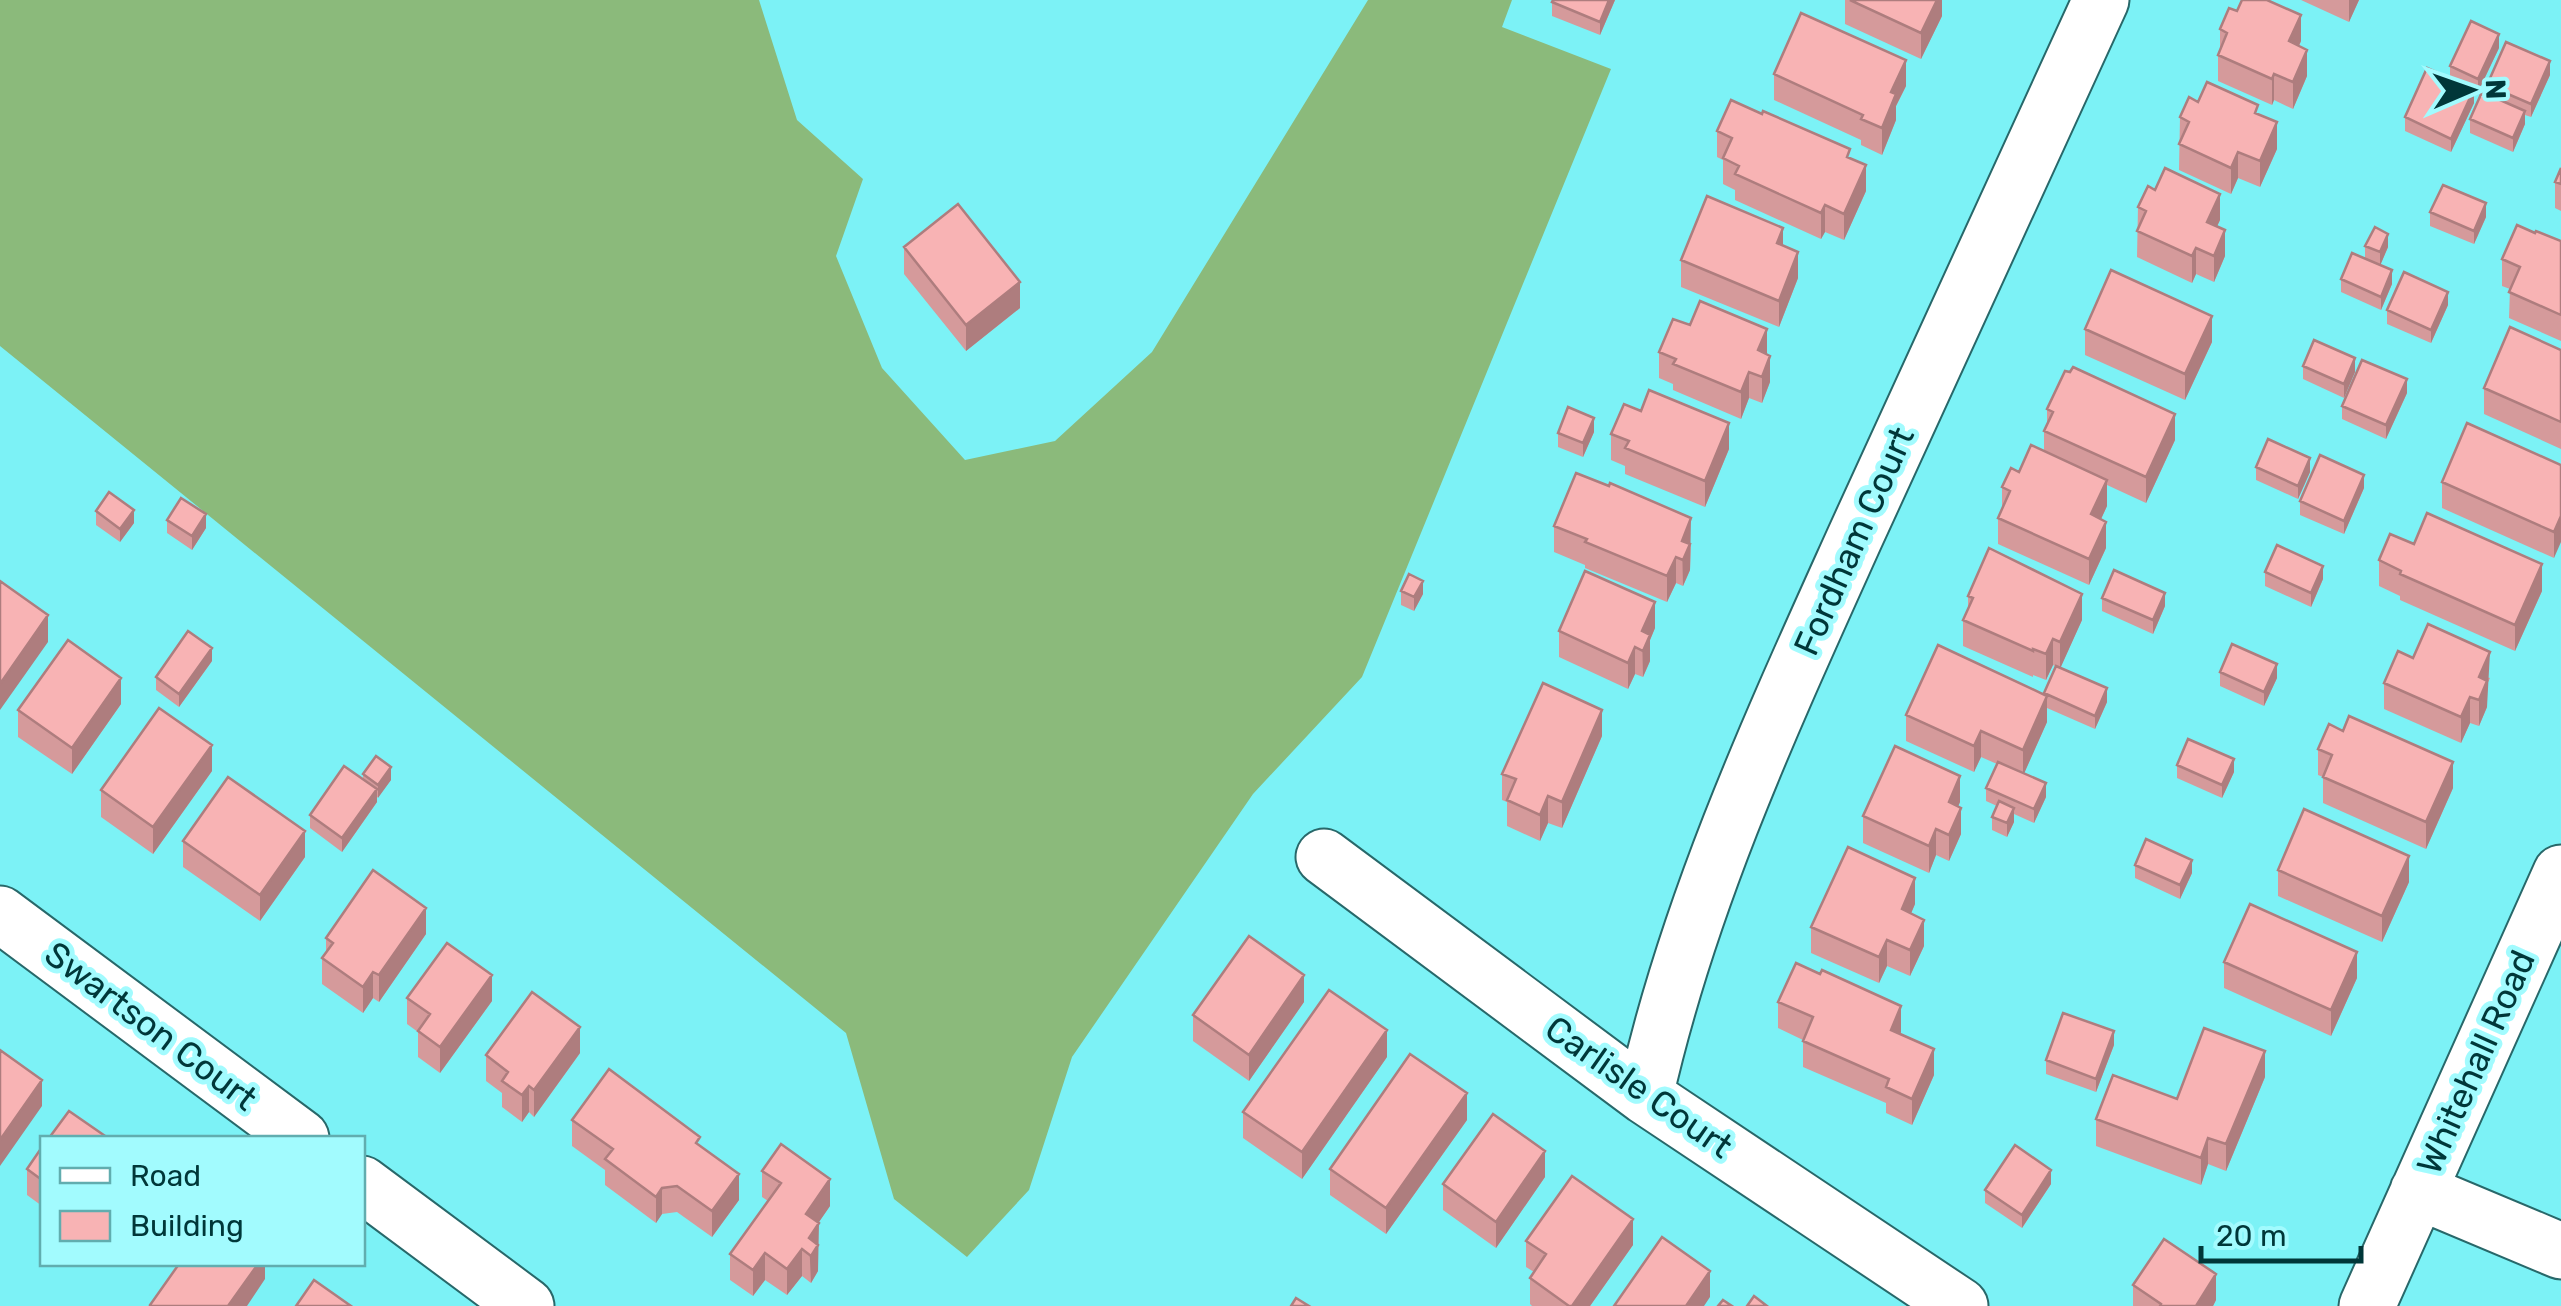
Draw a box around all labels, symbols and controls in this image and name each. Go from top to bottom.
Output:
north arrow [2421,40,2521,140]
text: N [2479,79,2512,100]
street label: Fordham Court [1785,420,1923,662]
street label: Swartson Court [37,933,265,1119]
street label: Whitehall Road [2408,944,2544,1180]
street label: Carlisle Court [1537,1007,1741,1167]
legend [40,1136,365,1266]
text: Road [130,1158,201,1194]
scale bar [2201,1201,2361,1263]
text: Building [130,1208,244,1244]
text: 20 m [2216,1218,2287,1254]

